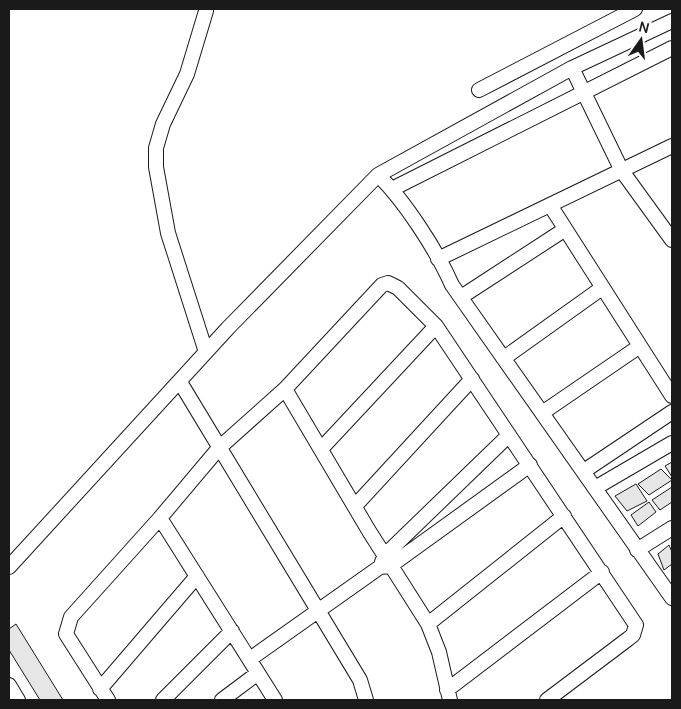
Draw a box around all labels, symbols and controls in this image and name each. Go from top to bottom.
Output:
north arrow [616,15,666,65]
text: N [637,16,651,37]

